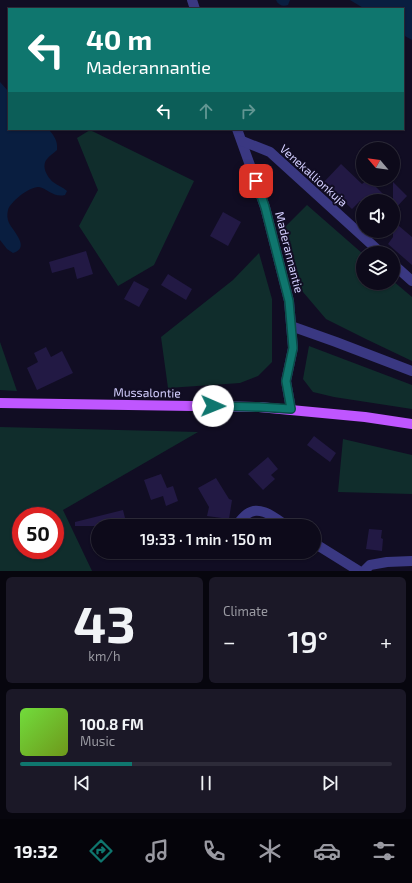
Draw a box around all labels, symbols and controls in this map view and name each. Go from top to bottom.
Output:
text: 40 m [86,22,152,56]
icon: left [20,24,72,76]
text: Maderannantie [86,56,211,78]
icon: left [153,100,175,122]
icon: ahead [195,100,217,122]
icon: right [237,100,259,122]
street label: Venekallionkuja [277,141,351,210]
north arrow [356,142,400,186]
map controls [356,142,400,290]
pin [239,164,273,198]
icon: arrive [245,170,267,192]
button: sound [356,194,400,238]
street label: Maderannantie [273,210,307,294]
button: layers [356,246,400,290]
street label: Mussalontie [113,384,181,400]
position arrow [192,385,234,427]
speed limit sign: 50 [12,507,64,559]
text: 19:33 · 1 min · 150 m [140,530,272,548]
text: 43 [73,591,136,653]
text: Climate [223,603,268,619]
text: 19° [288,623,328,659]
text: − [223,628,236,654]
text: + [380,628,392,654]
text: km/h [88,648,121,664]
text: 100.8 FM [80,715,144,733]
text: Music [80,733,115,749]
icon: previous [71,772,93,794]
icon: pause [195,772,217,794]
icon: next [319,772,341,794]
icon: directions [87,837,115,865]
icon: music [143,837,171,865]
icon: phone [200,837,228,865]
icon: climate [256,837,284,865]
icon: car [313,837,341,865]
icon: filters [370,837,398,865]
text: 19:32 [14,840,58,862]

